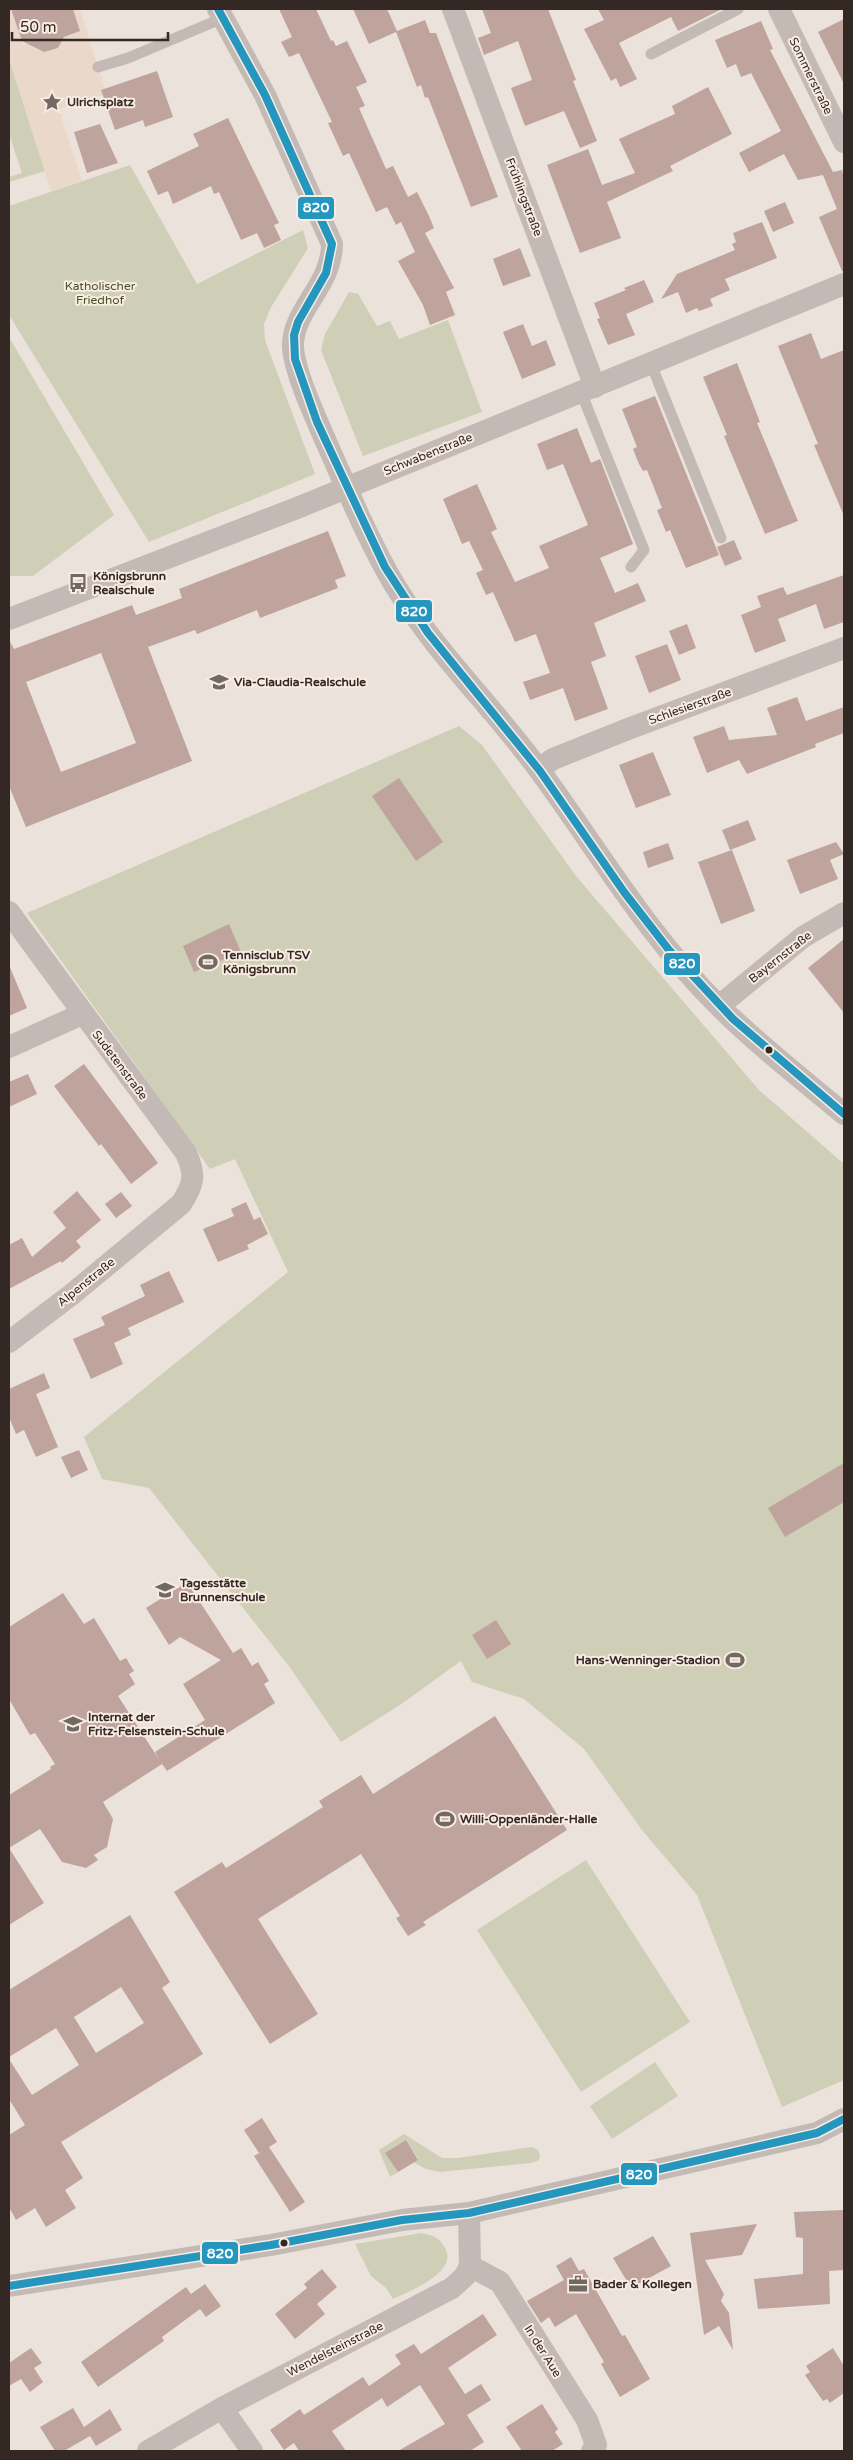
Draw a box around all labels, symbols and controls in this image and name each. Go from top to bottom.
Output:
scale bar [12,10,169,42]
text: 50 m [20,18,57,36]
street label: Sommerstraße [786,35,836,117]
place icon: Ulrichsplatz [41,91,63,113]
place label: Ulrichsplatz [67,95,134,110]
street label: Frühlingstraße [503,156,545,238]
line badge: 820 [297,196,335,220]
text: 820 [303,199,329,216]
park label: Katholischer Friedhof [65,279,136,307]
street label: Schwabenstraße [382,430,475,478]
place label: Königsbrunn Realschule [93,569,166,597]
bus stop icon: Königsbrunn Realschule [67,572,89,594]
line badge: 820 [395,599,433,623]
text: 820 [401,603,427,620]
school or university icon: Via-Claudia-Realschule [208,671,230,693]
place label: Via-Claudia-Realschule [234,675,366,689]
street label: Schlesierstraße [647,685,733,727]
street label: Bayernstraße [746,928,814,986]
place label: Tennisclub TSV Königsbrunn [222,948,311,977]
sports icon: Tennisclub TSV Königsbrunn [197,951,219,973]
line badge: 820 [663,952,701,976]
text: 820 [669,955,695,972]
street label: Sudetenstraße [89,1028,151,1103]
unlabelled marker [764,1045,774,1055]
street label: Alpenstraße [55,1255,117,1309]
place label: Tagesstätte Brunnenschule [179,1576,266,1604]
school or university icon: Tagesstätte Brunnenschule [154,1579,176,1601]
sports icon: Hans-Wenninger-Stadion [724,1649,746,1671]
place label: Hans-Wenninger-Stadion [576,1653,720,1668]
place label: Internat der Fritz-Felsenstein-Schule [88,1710,225,1738]
school or university icon: Internat der Fritz-Felsenstein-Schule [62,1713,84,1735]
sports icon: Willi-Oppenländer-Halle [434,1808,456,1830]
place label: Willi-Oppenländer-Halle [460,1812,597,1827]
line badge: 820 [620,2162,658,2186]
text: 820 [626,2166,652,2183]
unlabelled marker [279,2238,289,2248]
line badge: 820 [201,2241,239,2265]
text: 820 [207,2245,233,2262]
office icon: Bader & Kollegen [567,2273,589,2295]
place label: Bader & Kollegen [593,2277,692,2292]
street label: Wendelsteinstraße [285,2319,386,2379]
street label: In der Aue [522,2322,565,2380]

